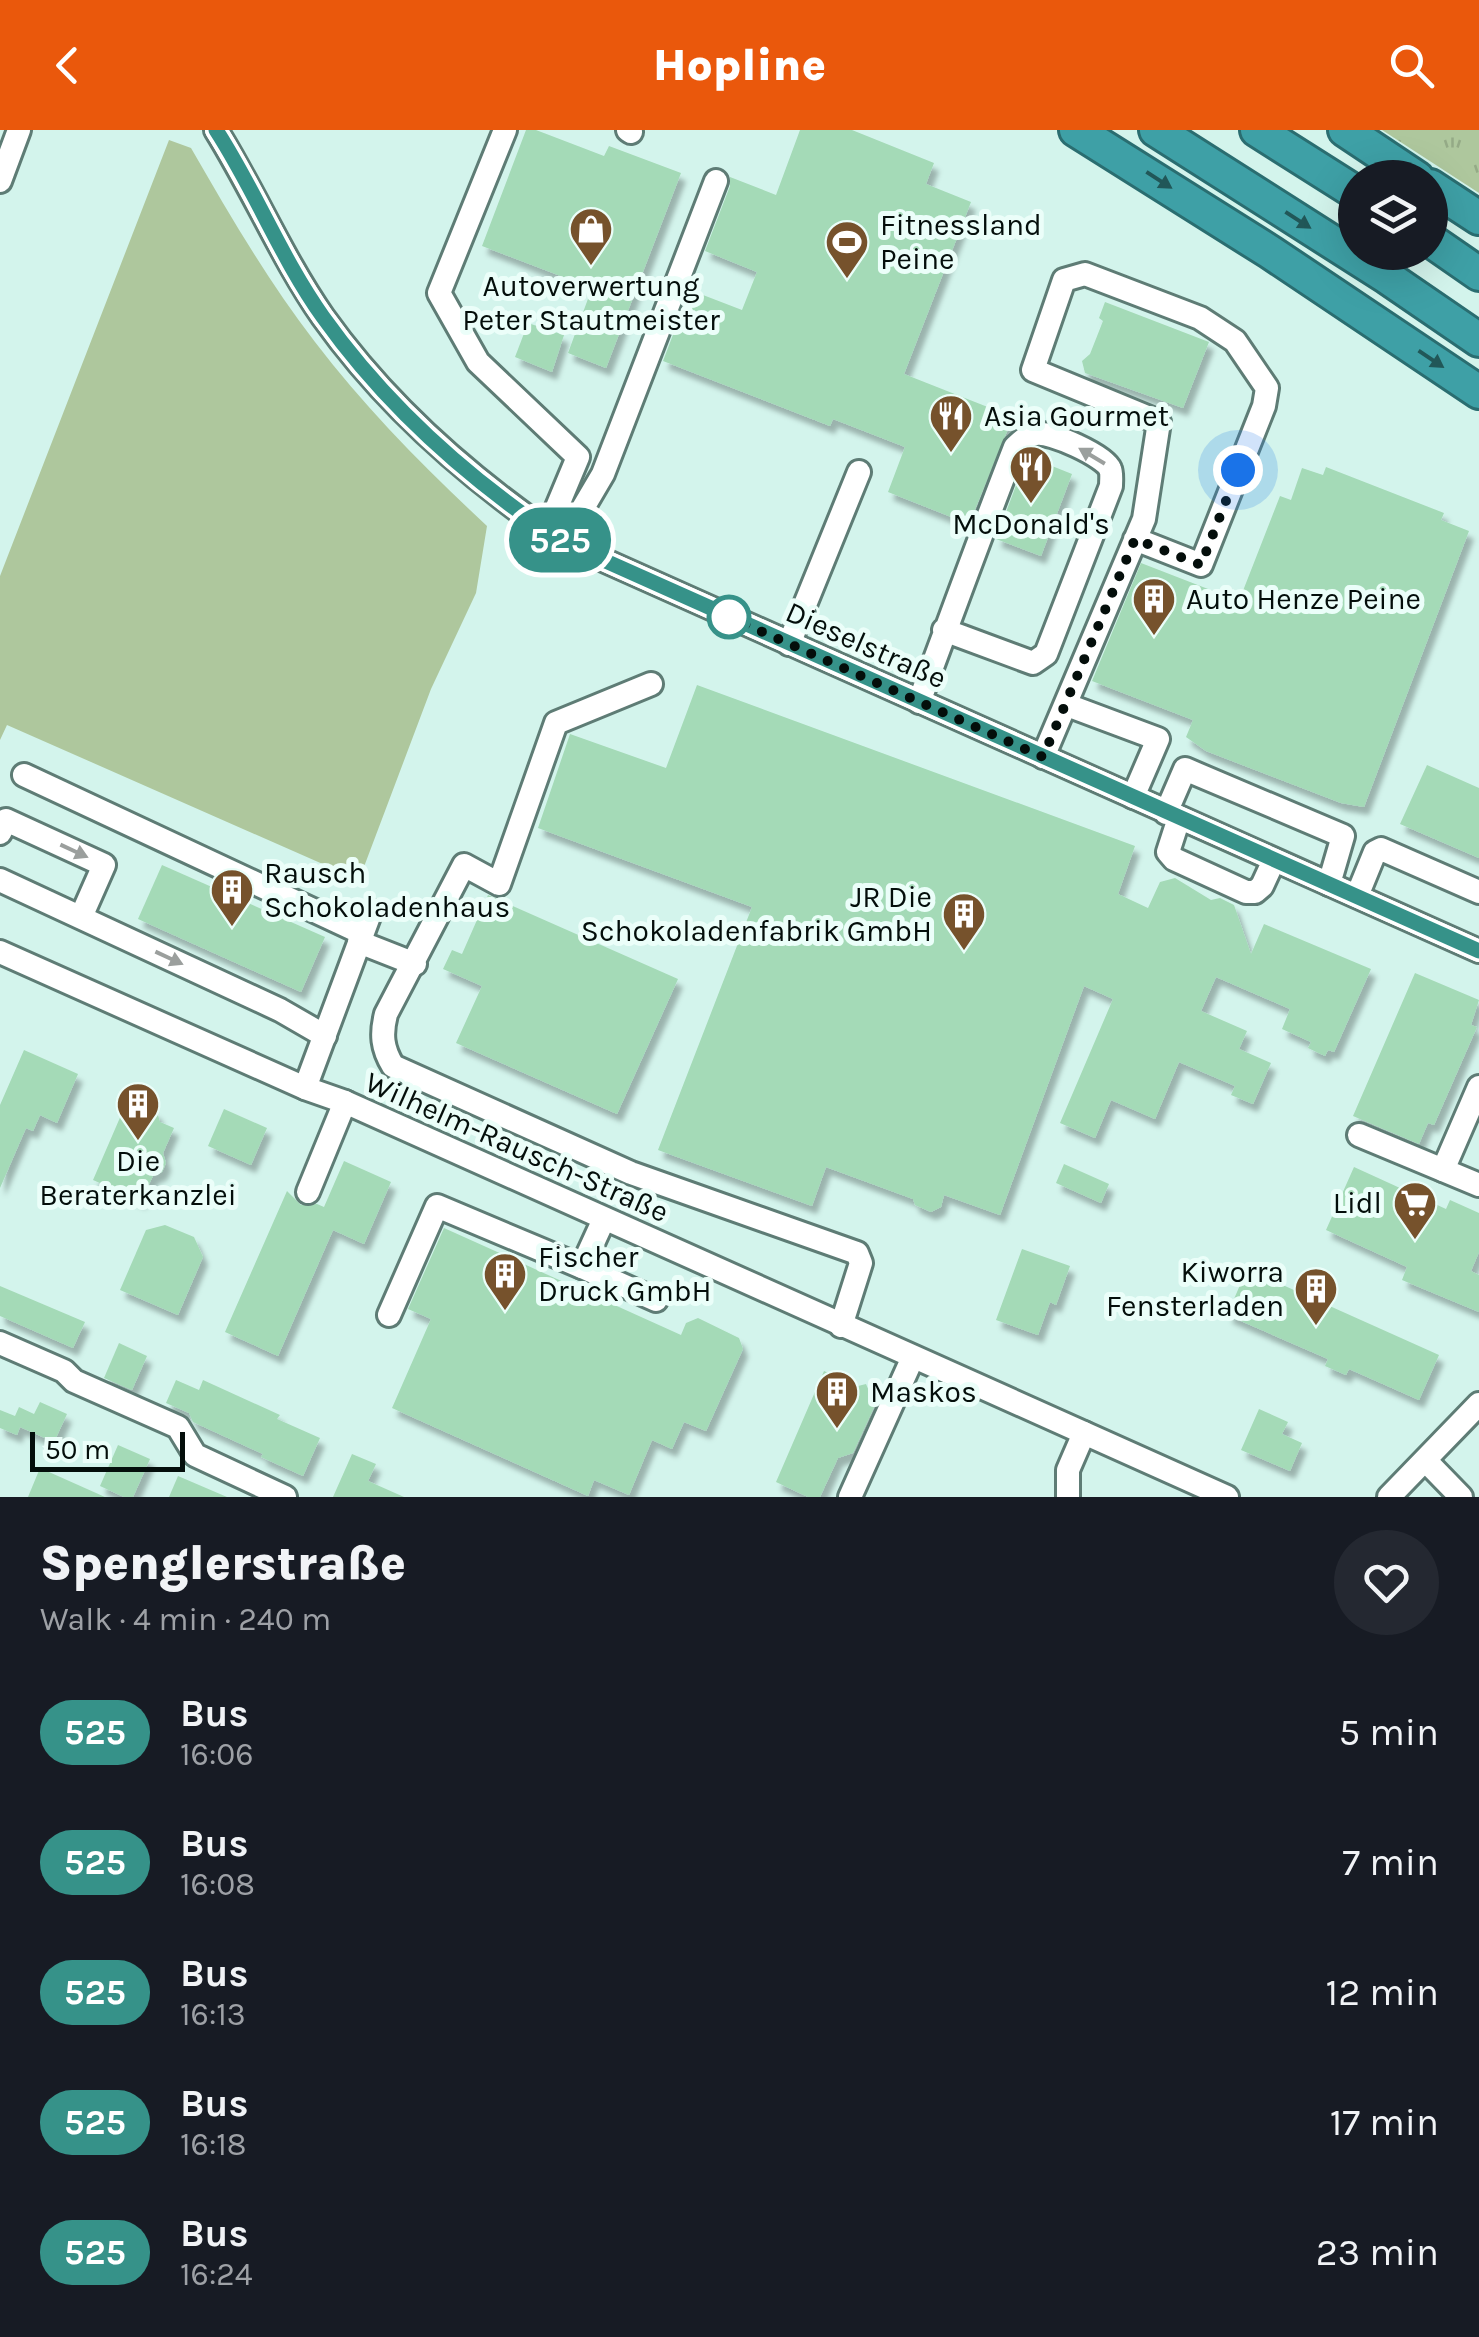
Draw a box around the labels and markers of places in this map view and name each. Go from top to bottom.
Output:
shop icon: Autoverwertung Peter Stautmeister [568,206,614,267]
place label: Fitnessland Peine [880,207,1042,277]
sports icon: Fitnessland Peine [824,219,870,280]
place label: Autoverwertung Peter Stautmeister [462,268,720,338]
restaurant icon: Asia Gourmet [928,393,974,454]
place label: Asia Gourmet [984,398,1169,434]
restaurant icon: McDonald's [1008,444,1054,505]
place label: McDonald's [952,506,1110,542]
building icon: Auto Henze Peine [1131,576,1177,637]
place label: Auto Henze Peine [1186,581,1421,617]
unlabelled marker [708,596,750,638]
place label: Rausch Schokoladenhaus [264,855,510,925]
building icon: Rausch Schokoladenhaus [209,867,255,928]
place label: JR Die Schokoladenfabrik GmbH [581,879,932,949]
building icon: JR Die Schokoladenfabrik GmbH [941,891,987,952]
building icon: Die Beraterkanzlei [115,1081,161,1142]
place label: Die Beraterkanzlei [39,1143,237,1213]
supermarket icon: Lidl [1392,1180,1438,1241]
place label: Lidl [1333,1185,1382,1221]
place label: Fischer Druck GmbH [538,1239,712,1309]
building icon: Fischer Druck GmbH [482,1251,528,1312]
place label: Kiworra Fensterladen [1106,1254,1284,1324]
building icon: Kiworra Fensterladen [1293,1266,1339,1327]
building icon: Maskos [814,1369,860,1430]
place label: Maskos [870,1374,977,1410]

